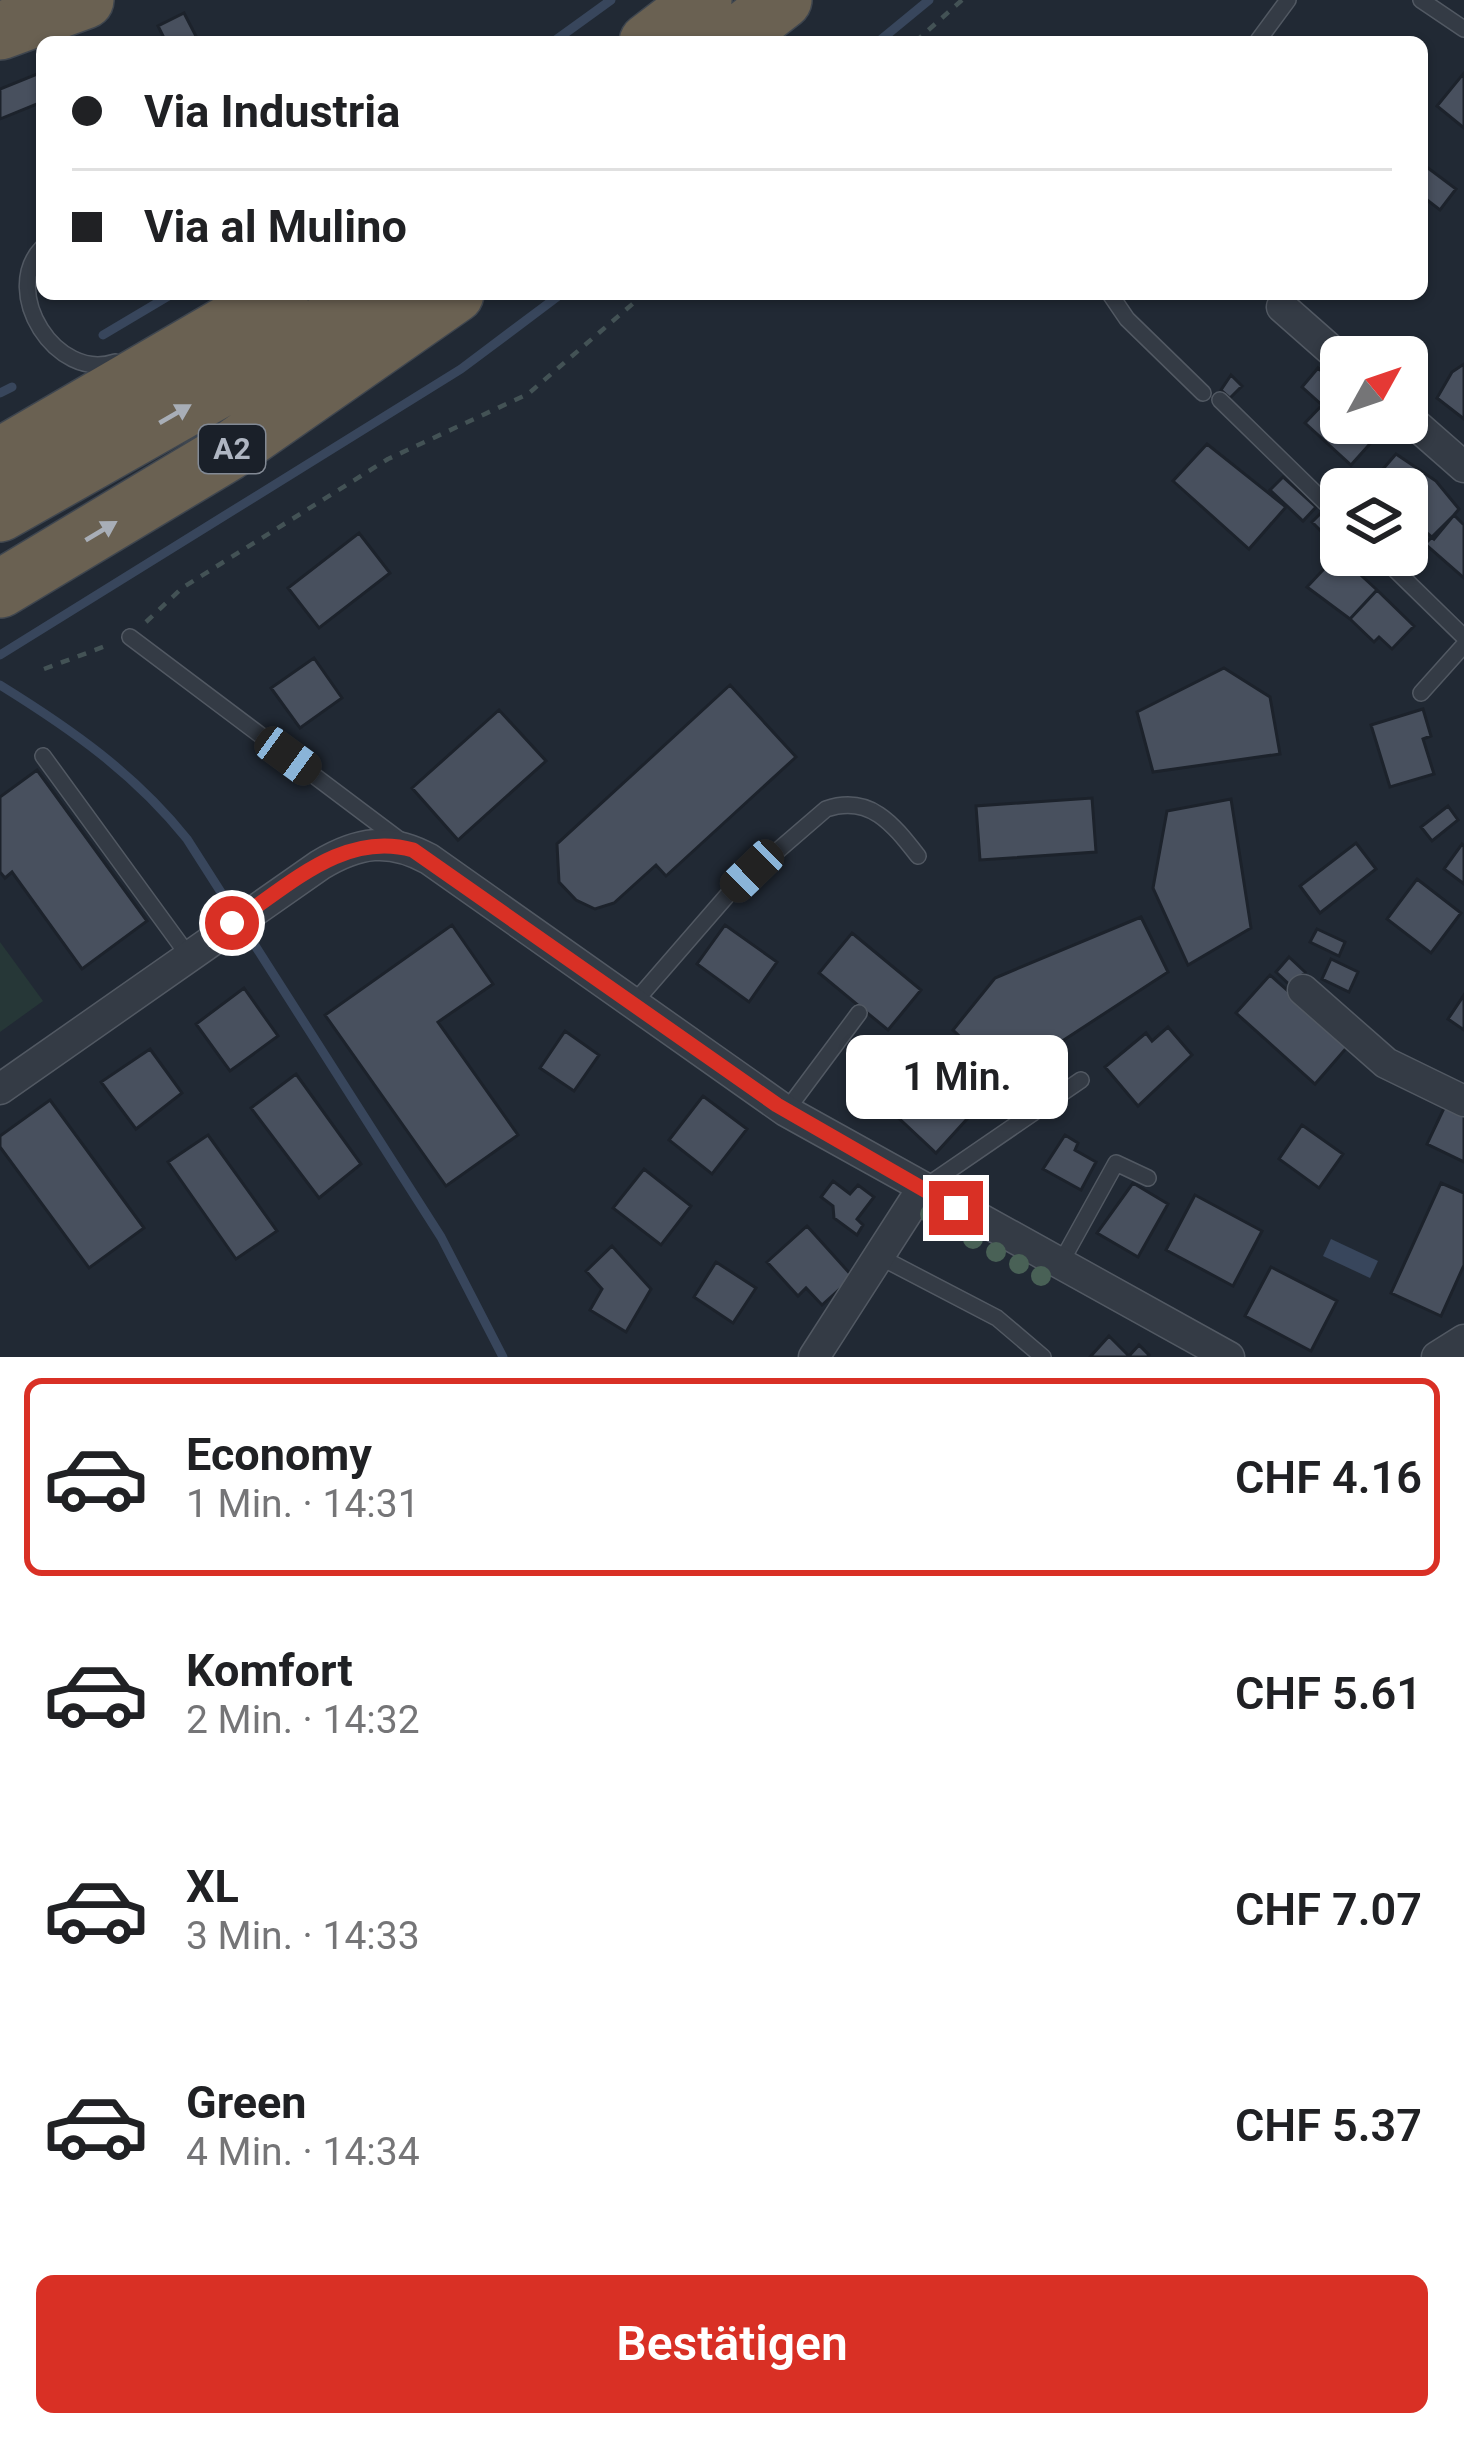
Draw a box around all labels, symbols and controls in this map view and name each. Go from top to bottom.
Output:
text: Via Industria [144,85,400,138]
text: Via al Mulino [144,200,407,253]
north arrow [1320,336,1428,444]
map controls [1320,336,1428,576]
one-way arrow [158,405,192,426]
road number: A2 [199,425,265,473]
button: layers [1320,468,1428,576]
one-way arrow [84,521,118,542]
car [248,720,328,792]
car [714,833,790,909]
route start [205,896,259,950]
callout: 1 Min. [845,1034,1067,1118]
text: 1 Min. [902,1054,1012,1100]
route end [929,1181,983,1235]
icon: car [42,1423,150,1531]
text: Economy [186,1428,372,1481]
text: CHF 4.16 [1235,1451,1422,1504]
text: 1 Min. · 14:31 [186,1481,420,1527]
icon: car [42,1639,150,1747]
text: Komfort [186,1644,353,1697]
text: CHF 5.61 [1235,1667,1422,1720]
text: 2 Min. · 14:32 [186,1697,420,1743]
icon: car [42,1855,150,1963]
text: XL [186,1860,239,1913]
text: CHF 7.07 [1235,1883,1422,1936]
text: 3 Min. · 14:33 [186,1913,420,1959]
icon: car [42,2071,150,2179]
text: Green [186,2076,307,2129]
text: CHF 5.37 [1235,2099,1422,2152]
text: 4 Min. · 14:34 [186,2129,420,2175]
button: Bestätigen [36,2275,1428,2413]

